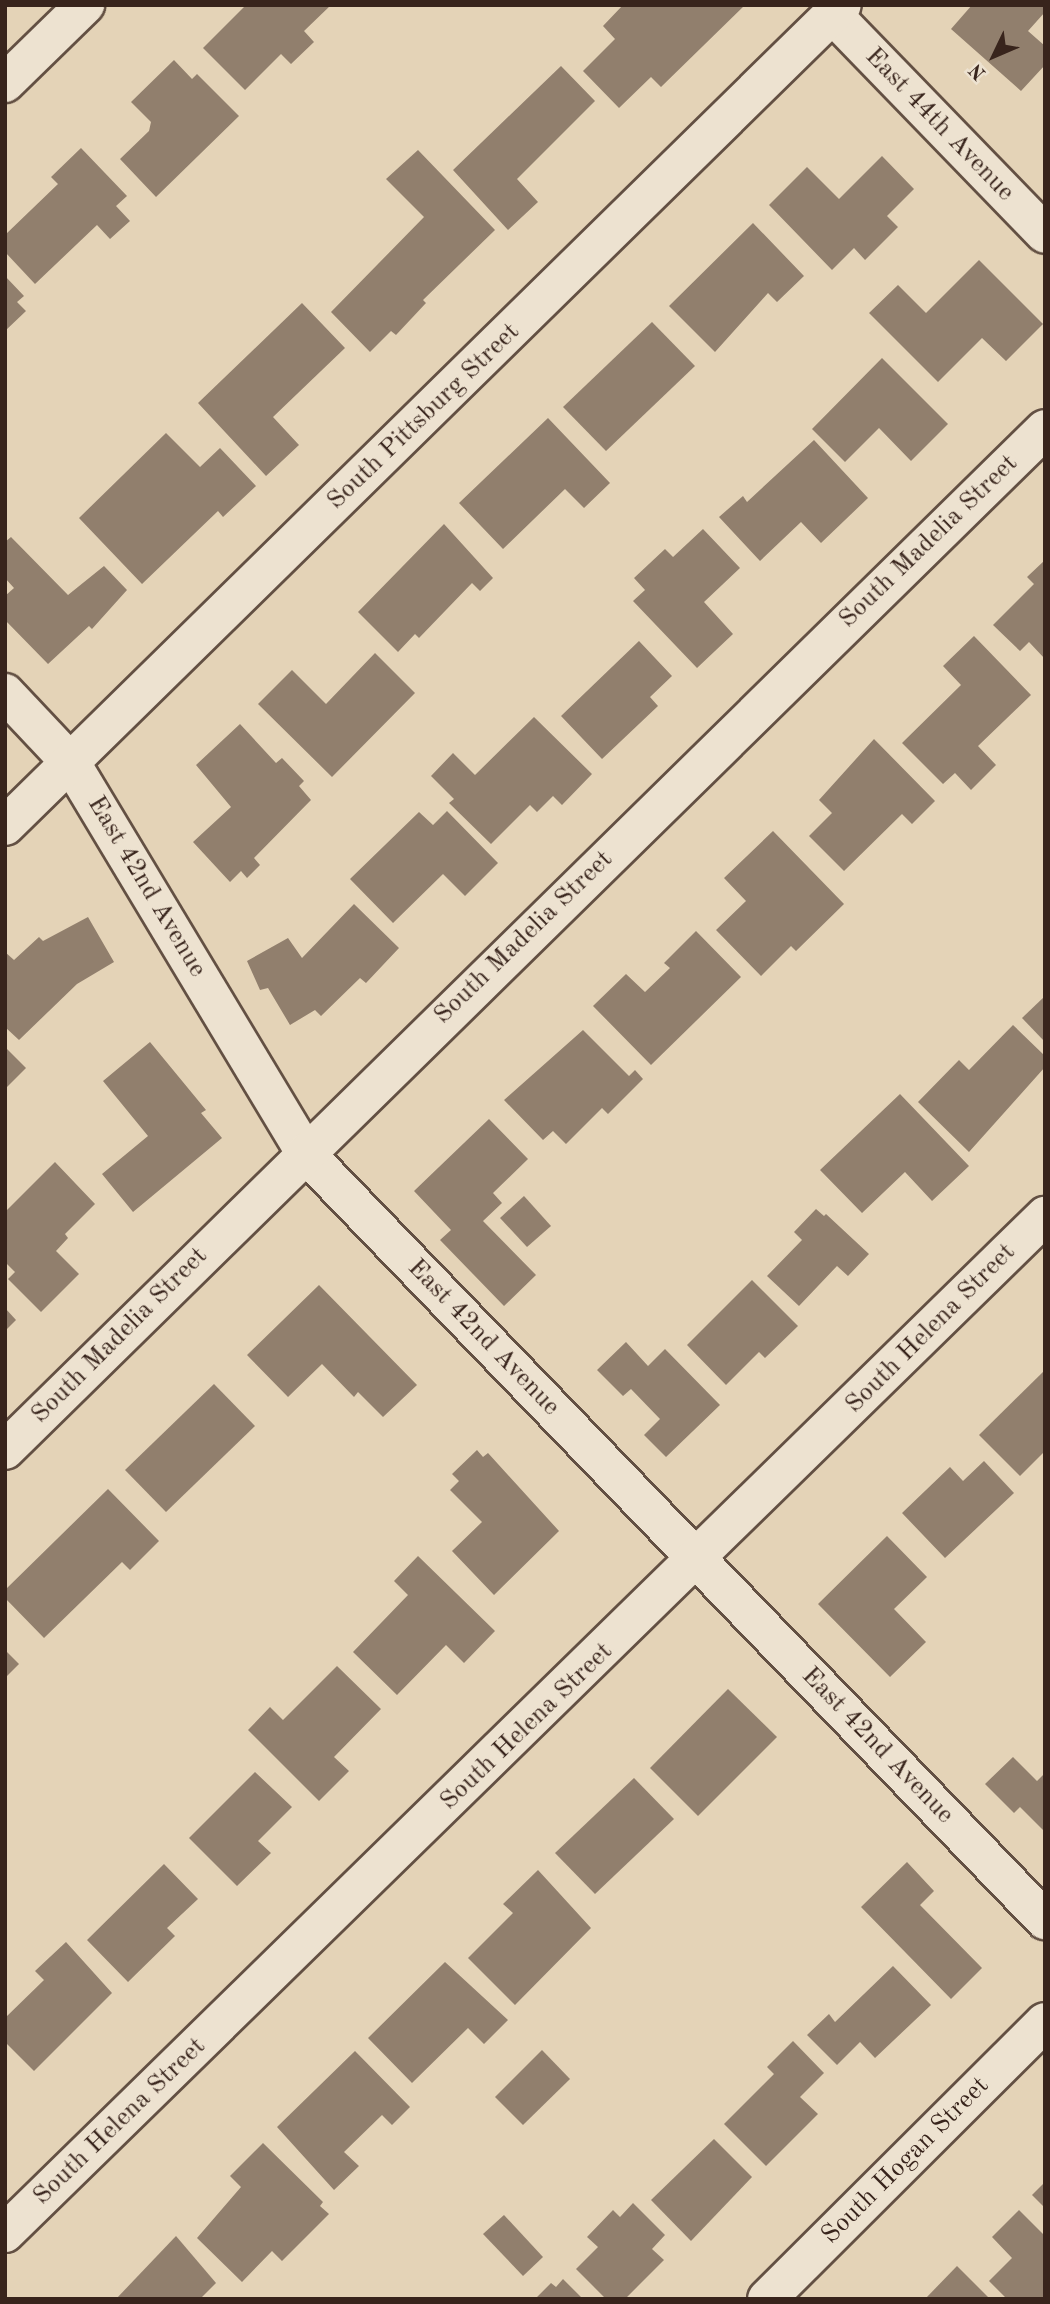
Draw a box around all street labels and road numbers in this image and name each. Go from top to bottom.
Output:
street label: East 44th Avenue [858,42,1020,208]
street label: South Pittsburg Street [321,317,527,517]
street label: South Madelia Street [833,449,1025,635]
street label: East 42nd Avenue [80,791,212,983]
street label: South Madelia Street [428,845,620,1031]
street label: South Helena Street [839,1237,1023,1421]
street label: South Madelia Street [25,1241,215,1431]
street label: East 42nd Avenue [400,1253,566,1423]
street label: South Helena Street [434,1637,620,1817]
street label: East 42nd Avenue [794,1661,960,1831]
street label: South Helena Street [27,2032,213,2212]
street label: South Hogan Street [816,2071,996,2251]

